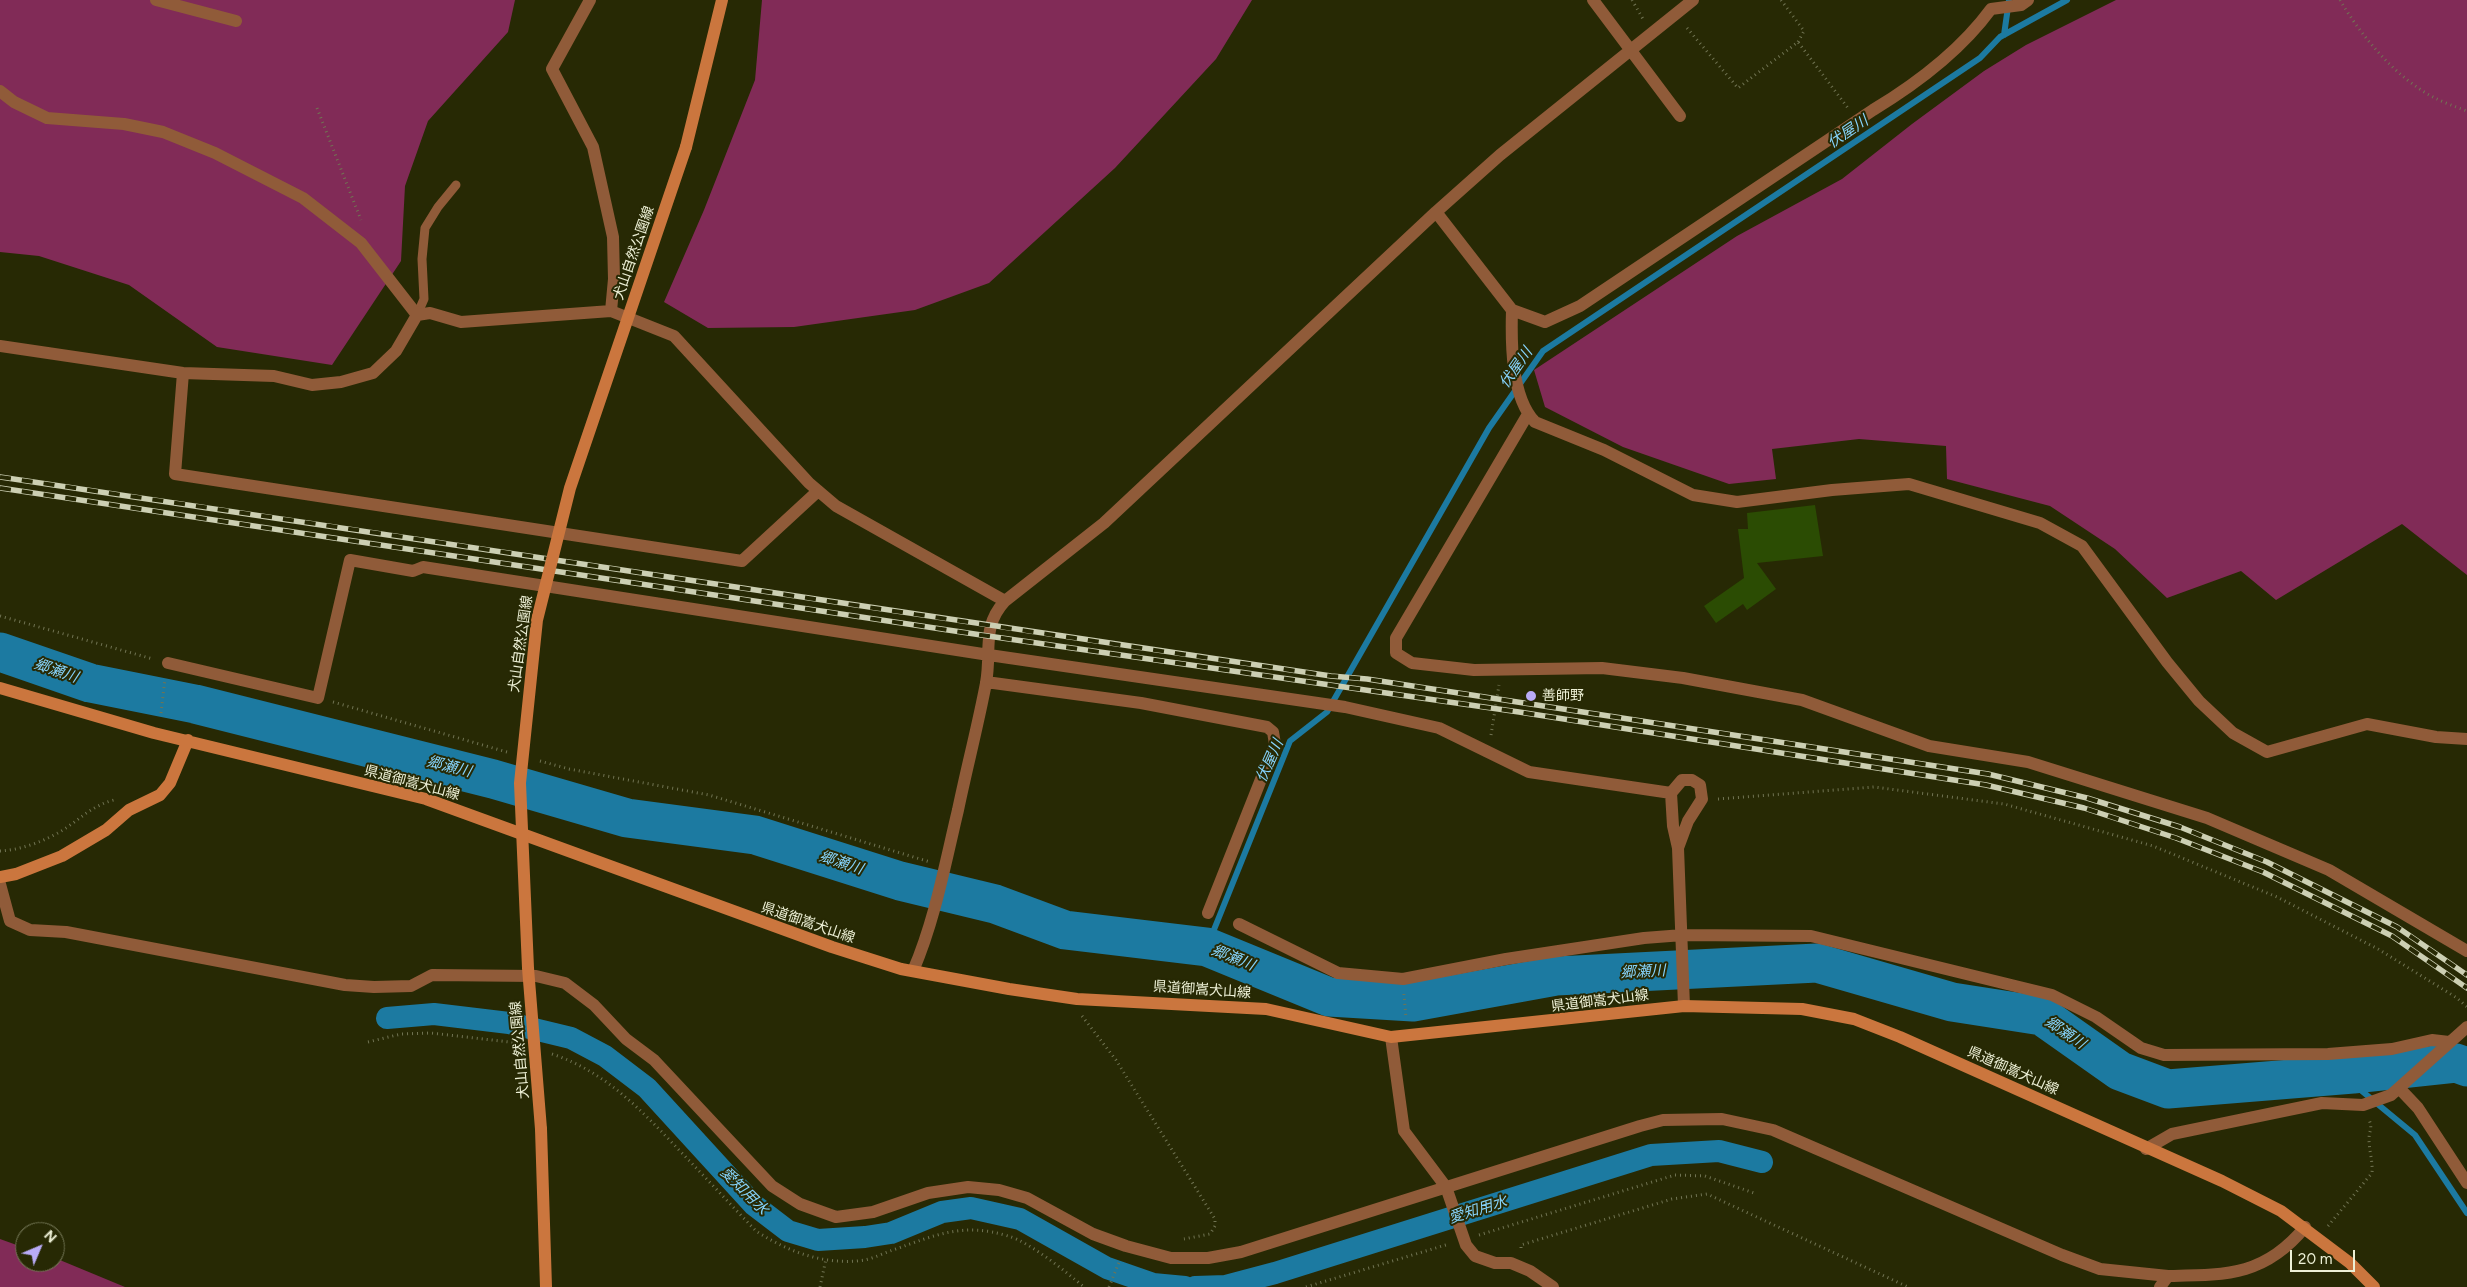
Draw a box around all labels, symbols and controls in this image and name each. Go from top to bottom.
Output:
water label: 伏屋川 [1824,112,1872,152]
street label: 犬山自然公園線 [610,204,658,302]
water label: 伏屋川 [1496,344,1536,392]
street label: 犬山自然公園線 [506,594,536,694]
water label: 郷瀬川 [32,655,80,687]
place label: 善師野 [1542,688,1584,704]
marker: 善師野 [1524,689,1538,703]
water label: 伏屋川 [1253,737,1287,785]
water label: 郷瀬川 [425,753,473,781]
street label: 県道御嵩犬山線 [362,762,462,804]
water label: 郷瀬川 [817,847,865,879]
street label: 県道御嵩犬山線 [759,899,857,947]
water label: 郷瀬川 [1209,941,1257,975]
water label: 郷瀬川 [1620,962,1666,982]
street label: 県道御嵩犬山線 [1153,978,1251,1002]
street label: 県道御嵩犬山線 [1550,987,1650,1015]
street label: 犬山自然公園線 [507,1000,533,1100]
water label: 郷瀬川 [2041,1013,2089,1053]
street label: 県道御嵩犬山線 [1965,1043,2061,1099]
water label: 愛知用水 [716,1163,772,1219]
water label: 愛知用水 [1447,1193,1509,1227]
north arrow [15,1222,65,1272]
text: N [40,1227,60,1247]
scale bar [2292,1240,2357,1272]
text: 20 m [2298,1250,2332,1268]

